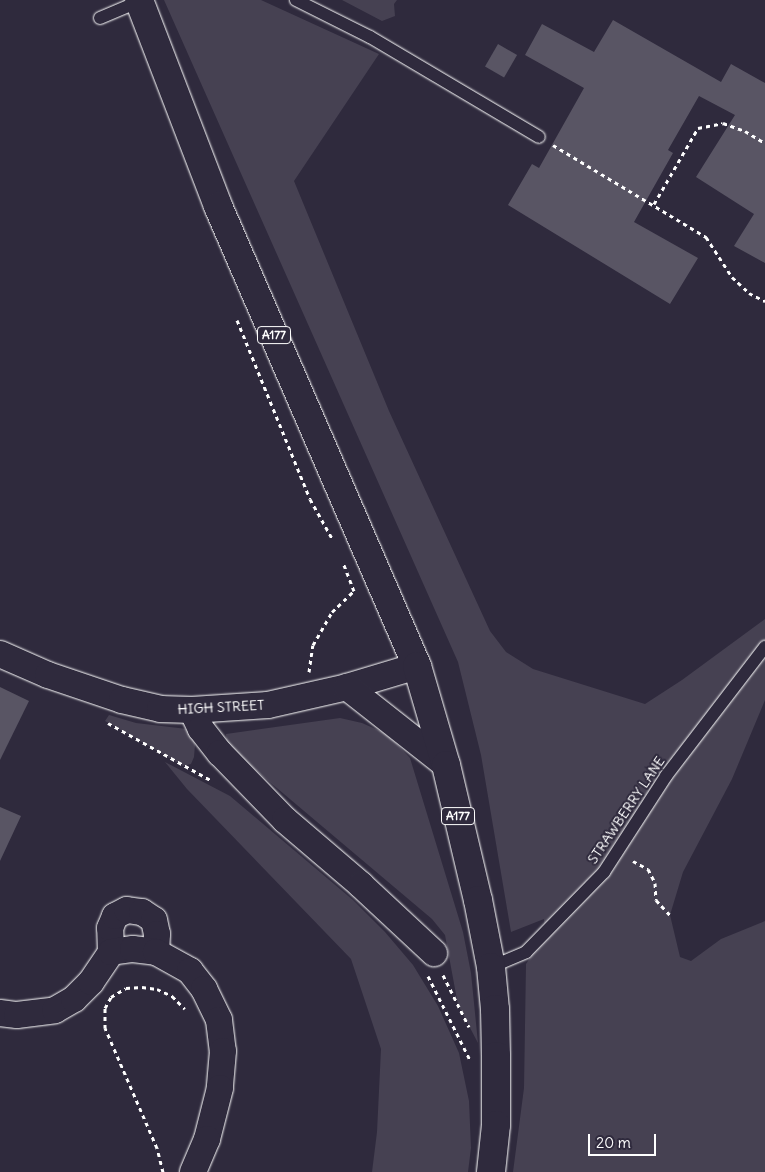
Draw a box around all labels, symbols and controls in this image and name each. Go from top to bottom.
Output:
road number: A177 [256,326,292,344]
street label: HIGH STREET [177,696,265,718]
street label: STRAWBERRY LANE [584,753,668,867]
road number: A177 [440,806,476,826]
scale bar [590,1124,658,1156]
text: 20 m [596,1133,631,1152]

